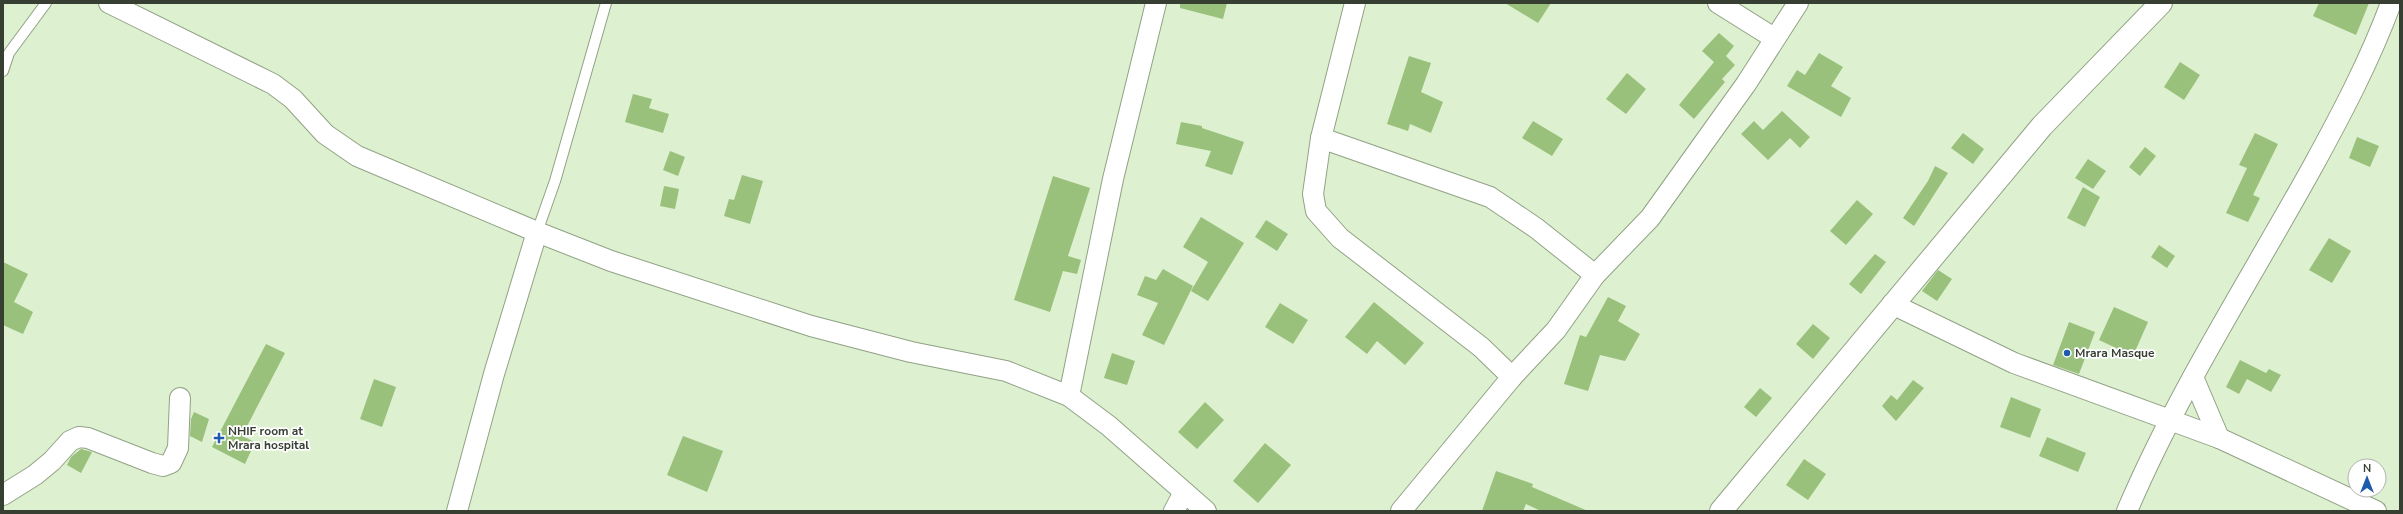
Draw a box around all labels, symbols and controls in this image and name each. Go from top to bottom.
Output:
place label: Mrara Masque [2075,345,2155,361]
marker: Mrara Masque [2062,348,2072,358]
place label: NHIF room at Mrara hospital [228,423,309,453]
marker: NHIF room at Mrara hospital [213,432,225,444]
north arrow [2347,458,2387,498]
text: N [2363,461,2371,476]

